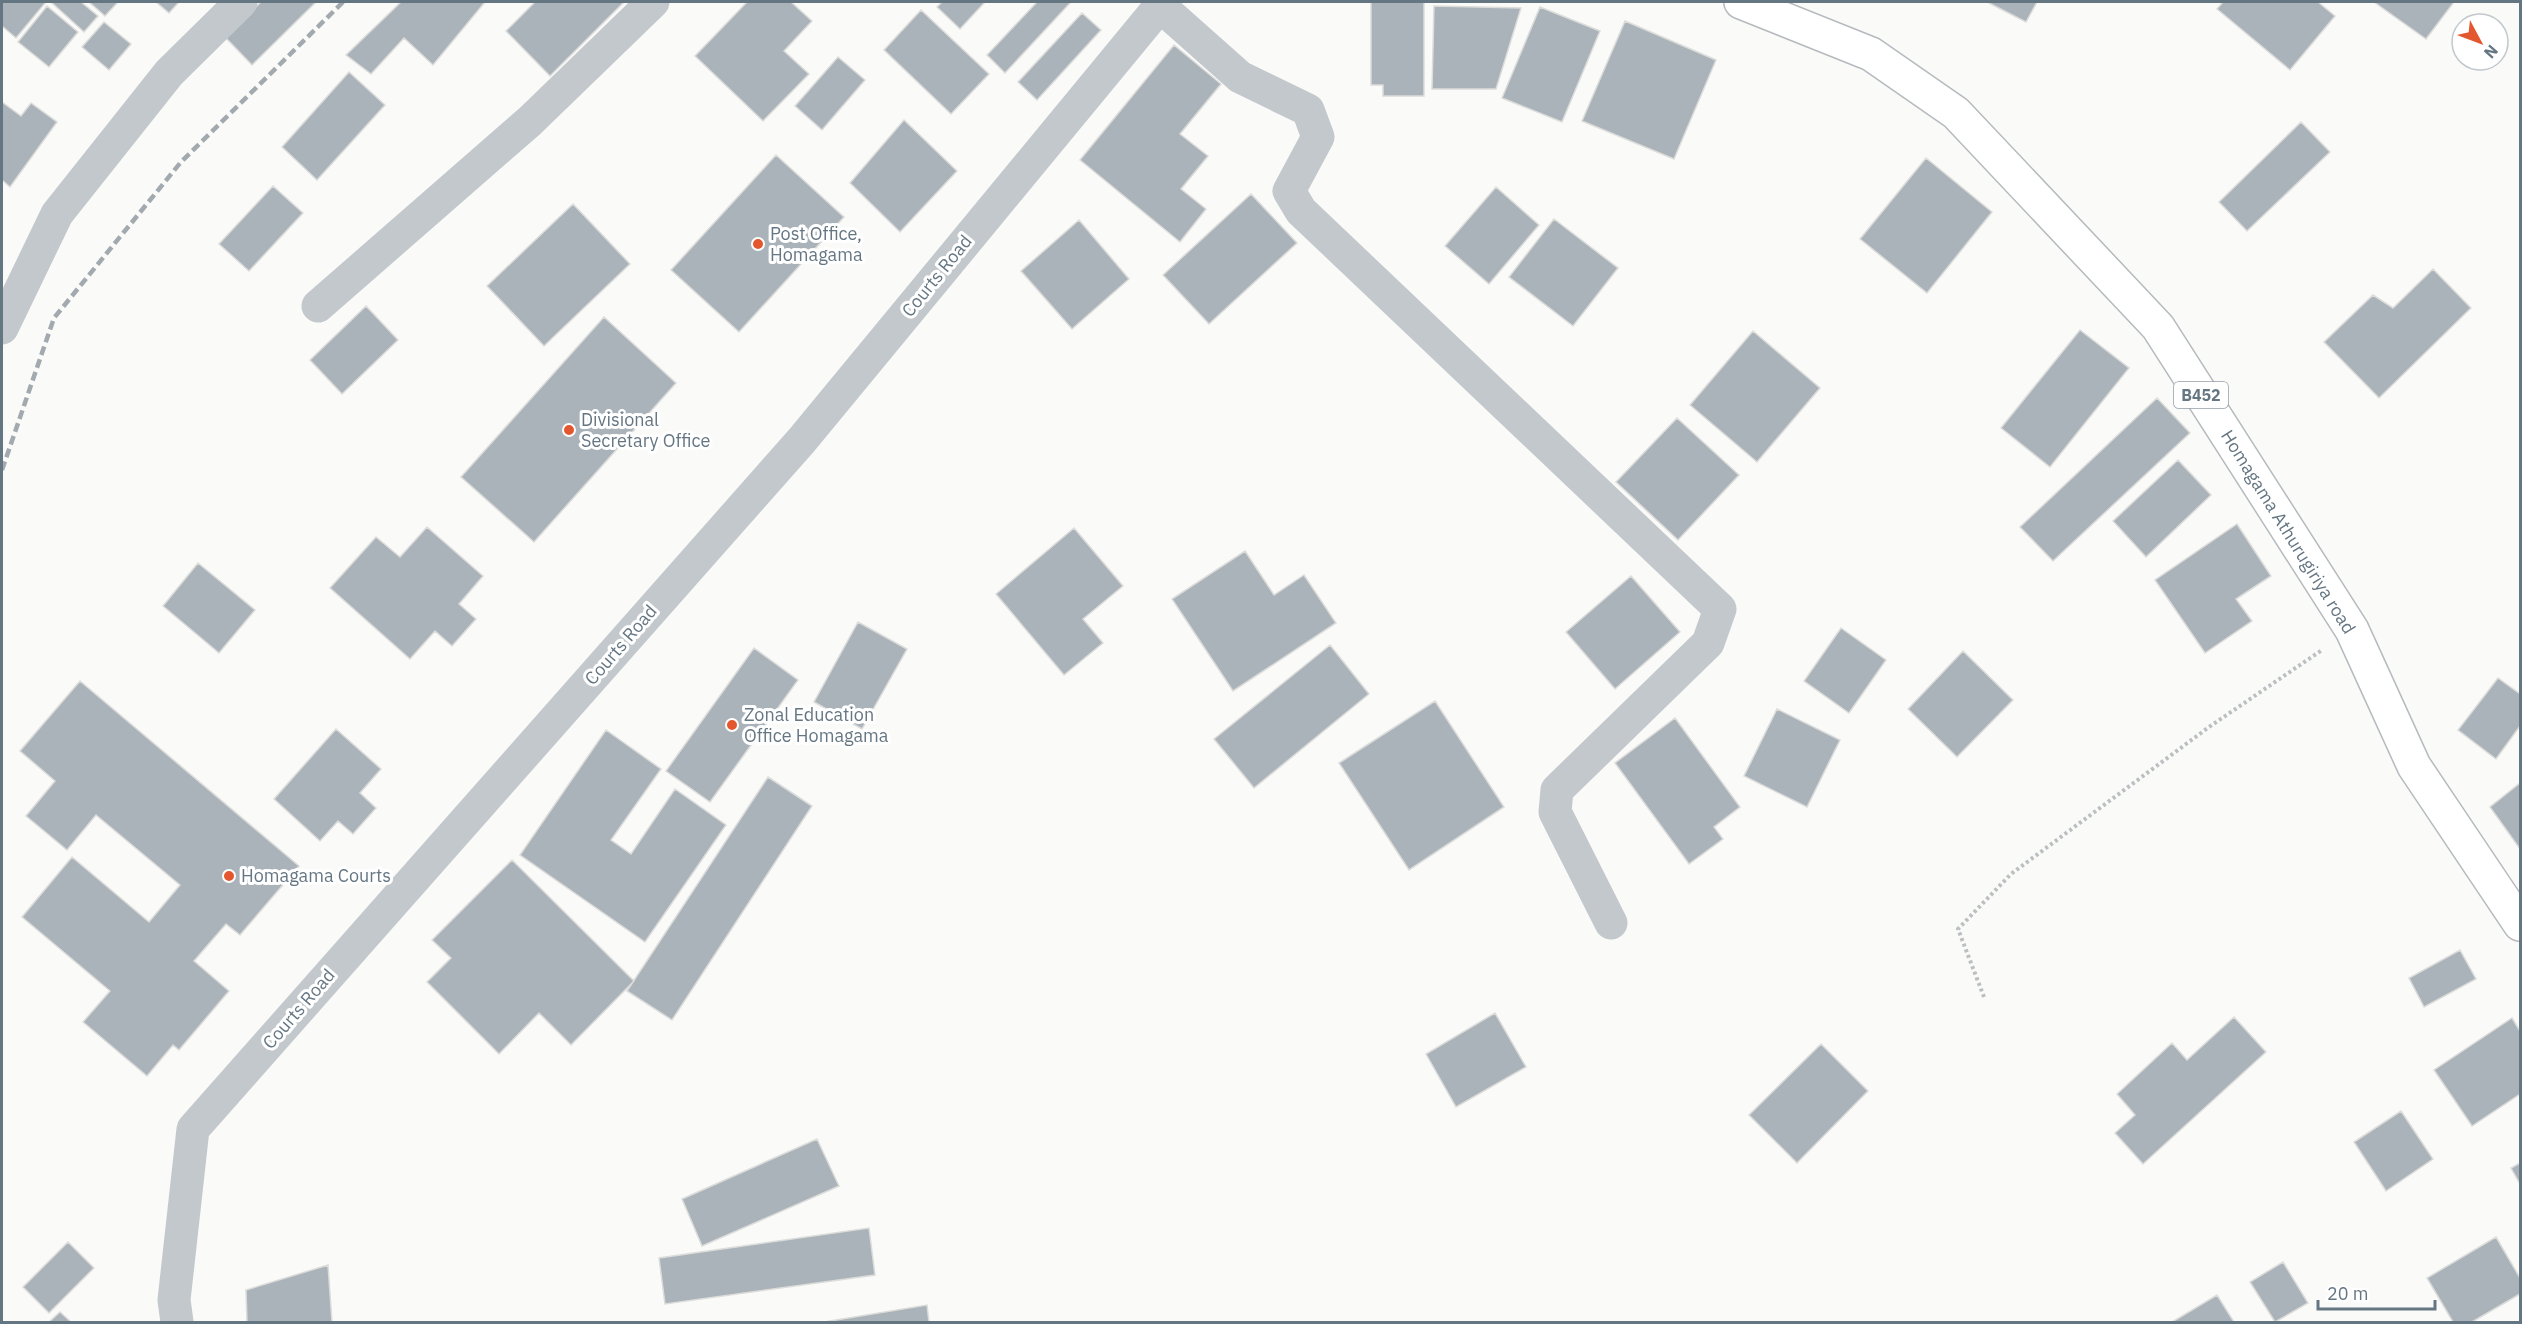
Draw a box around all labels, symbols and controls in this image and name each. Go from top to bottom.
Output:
north arrow [2450,12,2510,72]
text: N [2480,41,2503,63]
place label: Post Office, Homagama [770,222,863,266]
street label: Courts Road [897,230,977,321]
marker: Post Office, Homagama [751,237,765,251]
road number: B452 [2174,382,2228,408]
place label: Divisional Secretary Office [581,408,710,452]
marker: Divisional Secretary Office [562,423,576,437]
street label: Homagama Athurugiriya road [2216,425,2361,638]
street label: Courts Road [580,600,662,690]
place label: Zonal Education Office Homagama [744,703,889,747]
marker: Zonal Education Office Homagama [725,718,739,732]
place label: Homagama Courts [241,864,391,887]
marker: Homagama Courts [222,869,236,883]
street label: Courts Road [258,964,340,1054]
scale bar [2318,1273,2435,1311]
text: 20 m [2327,1282,2369,1305]

